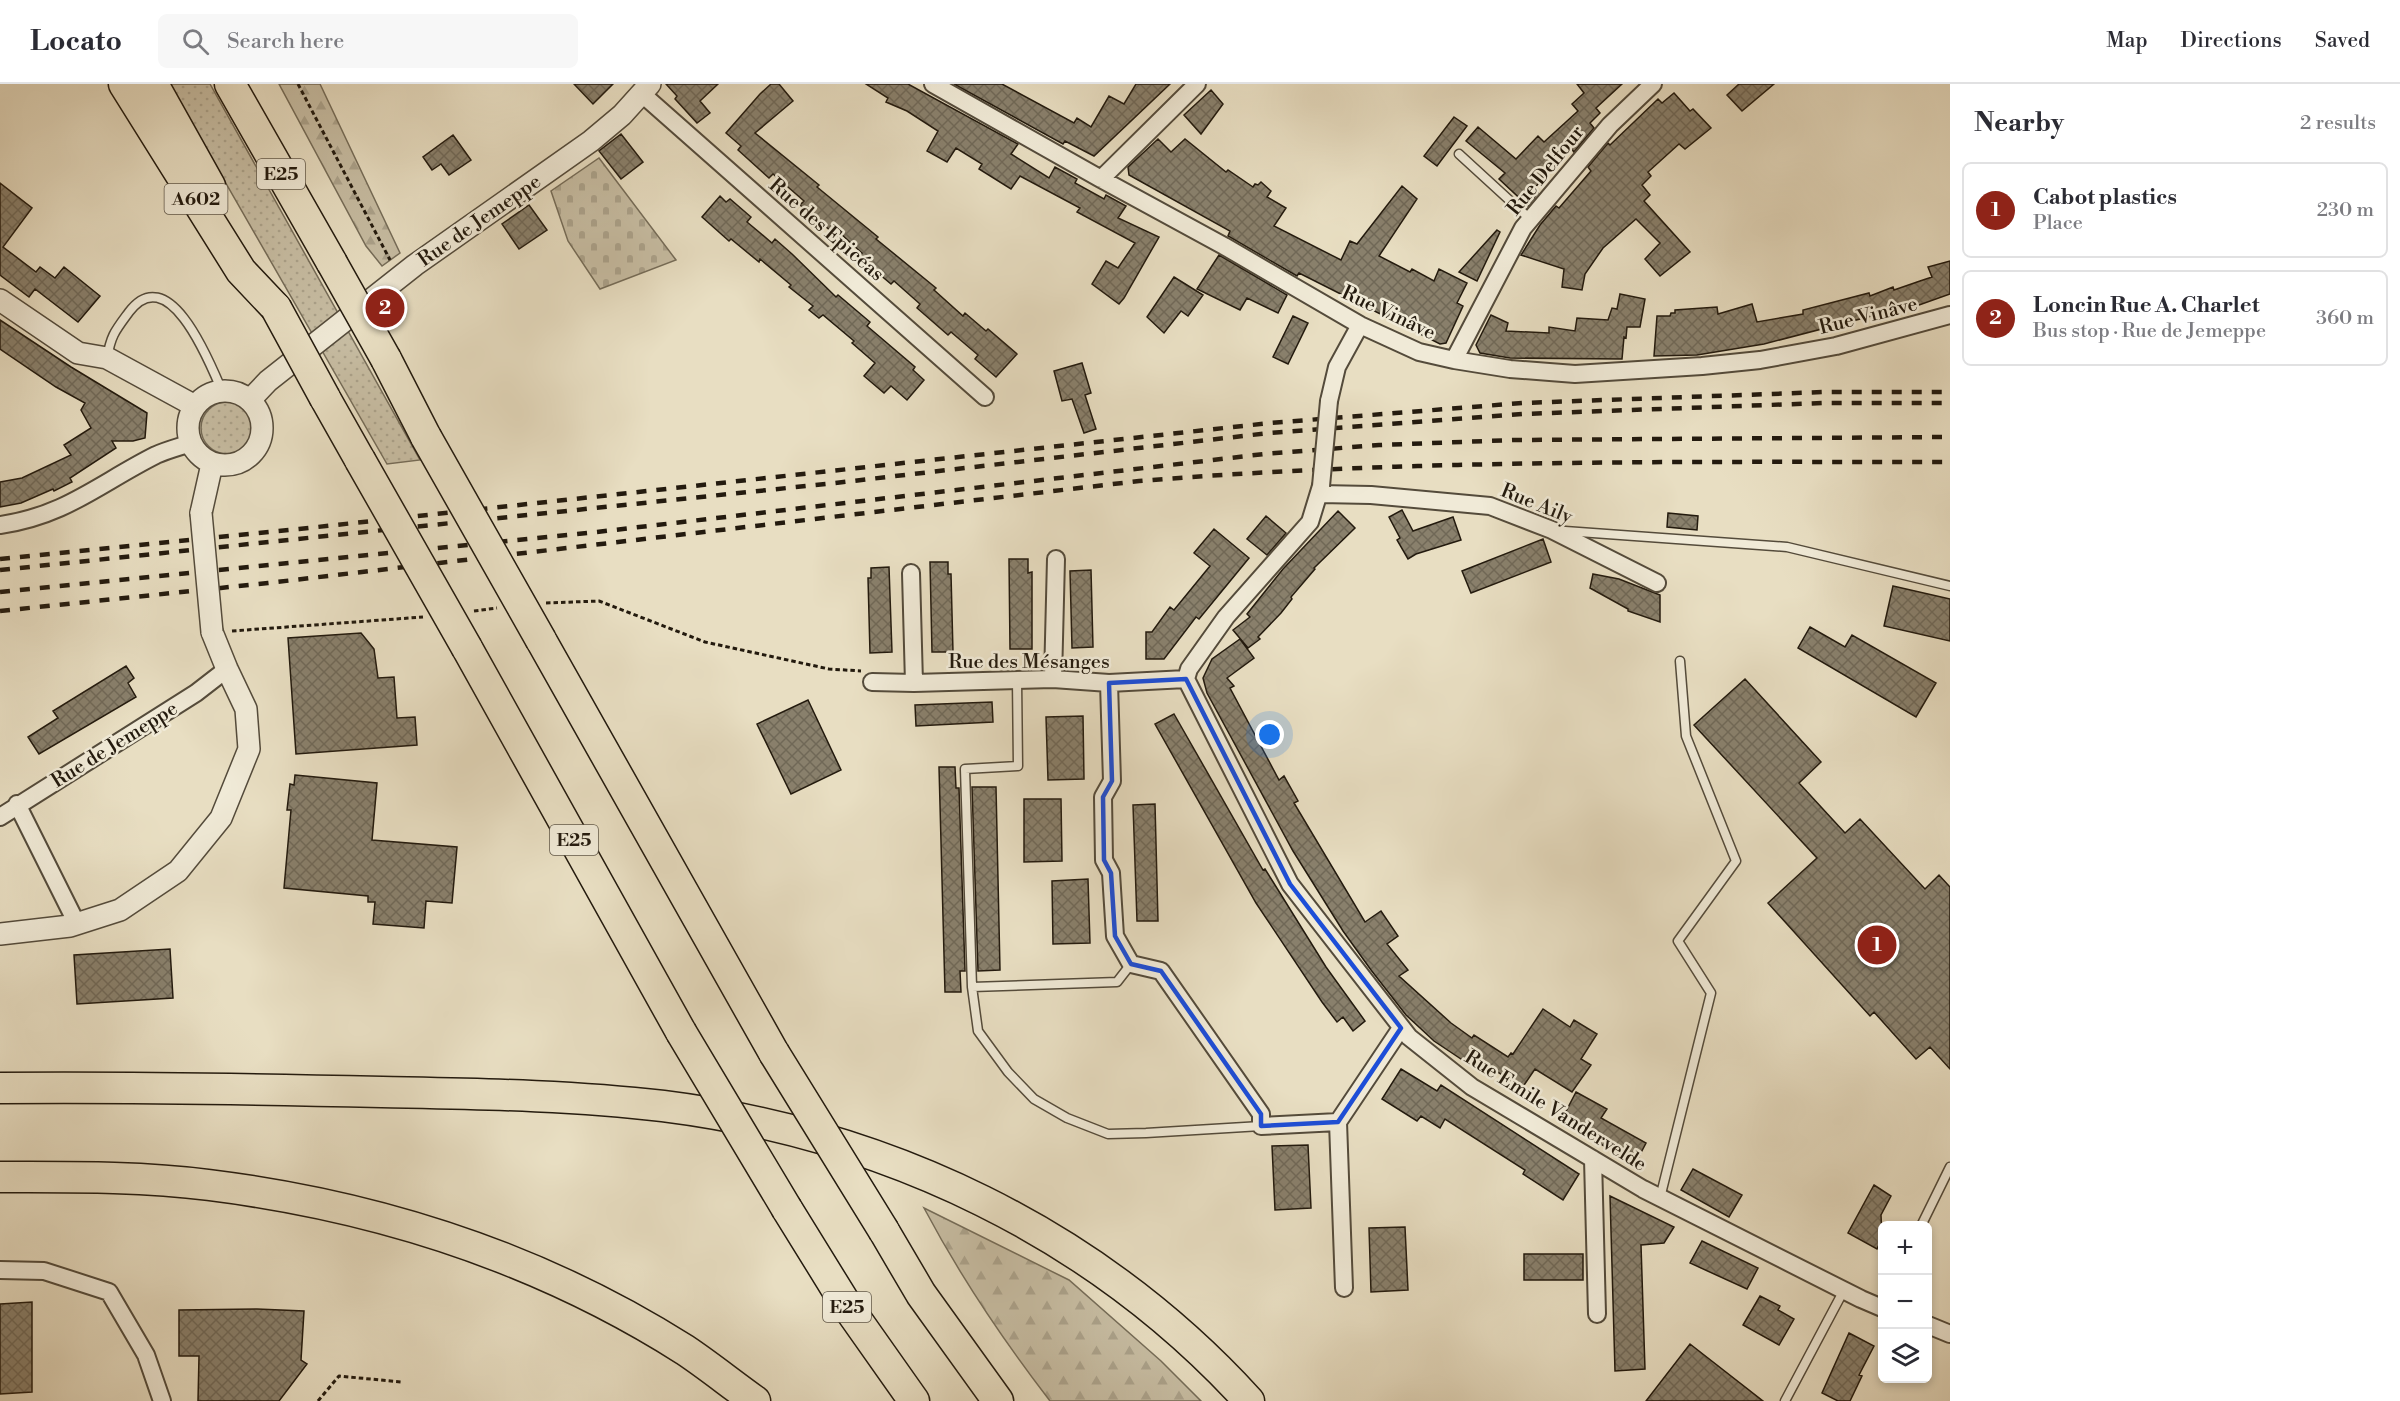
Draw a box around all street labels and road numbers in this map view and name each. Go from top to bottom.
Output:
street label: Rue Delfour [1502,120,1590,221]
road number: E25 [257,159,305,189]
street label: Rue de Jemeppe [413,170,546,273]
street label: Rue des Epicéas [763,173,889,287]
road number: A602 [164,184,228,214]
street label: Rue Vinâve [1337,281,1439,346]
street label: Rue Vinâve [1816,292,1920,341]
street label: Rue Aily [1497,479,1576,530]
street label: Rue des Mésanges [948,650,1110,675]
street label: Rue de Jemeppe [47,696,183,794]
road number: E25 [550,825,598,855]
street label: Rue Emile Vandervelde [1459,1045,1651,1178]
road number: E25 [823,1292,871,1322]

